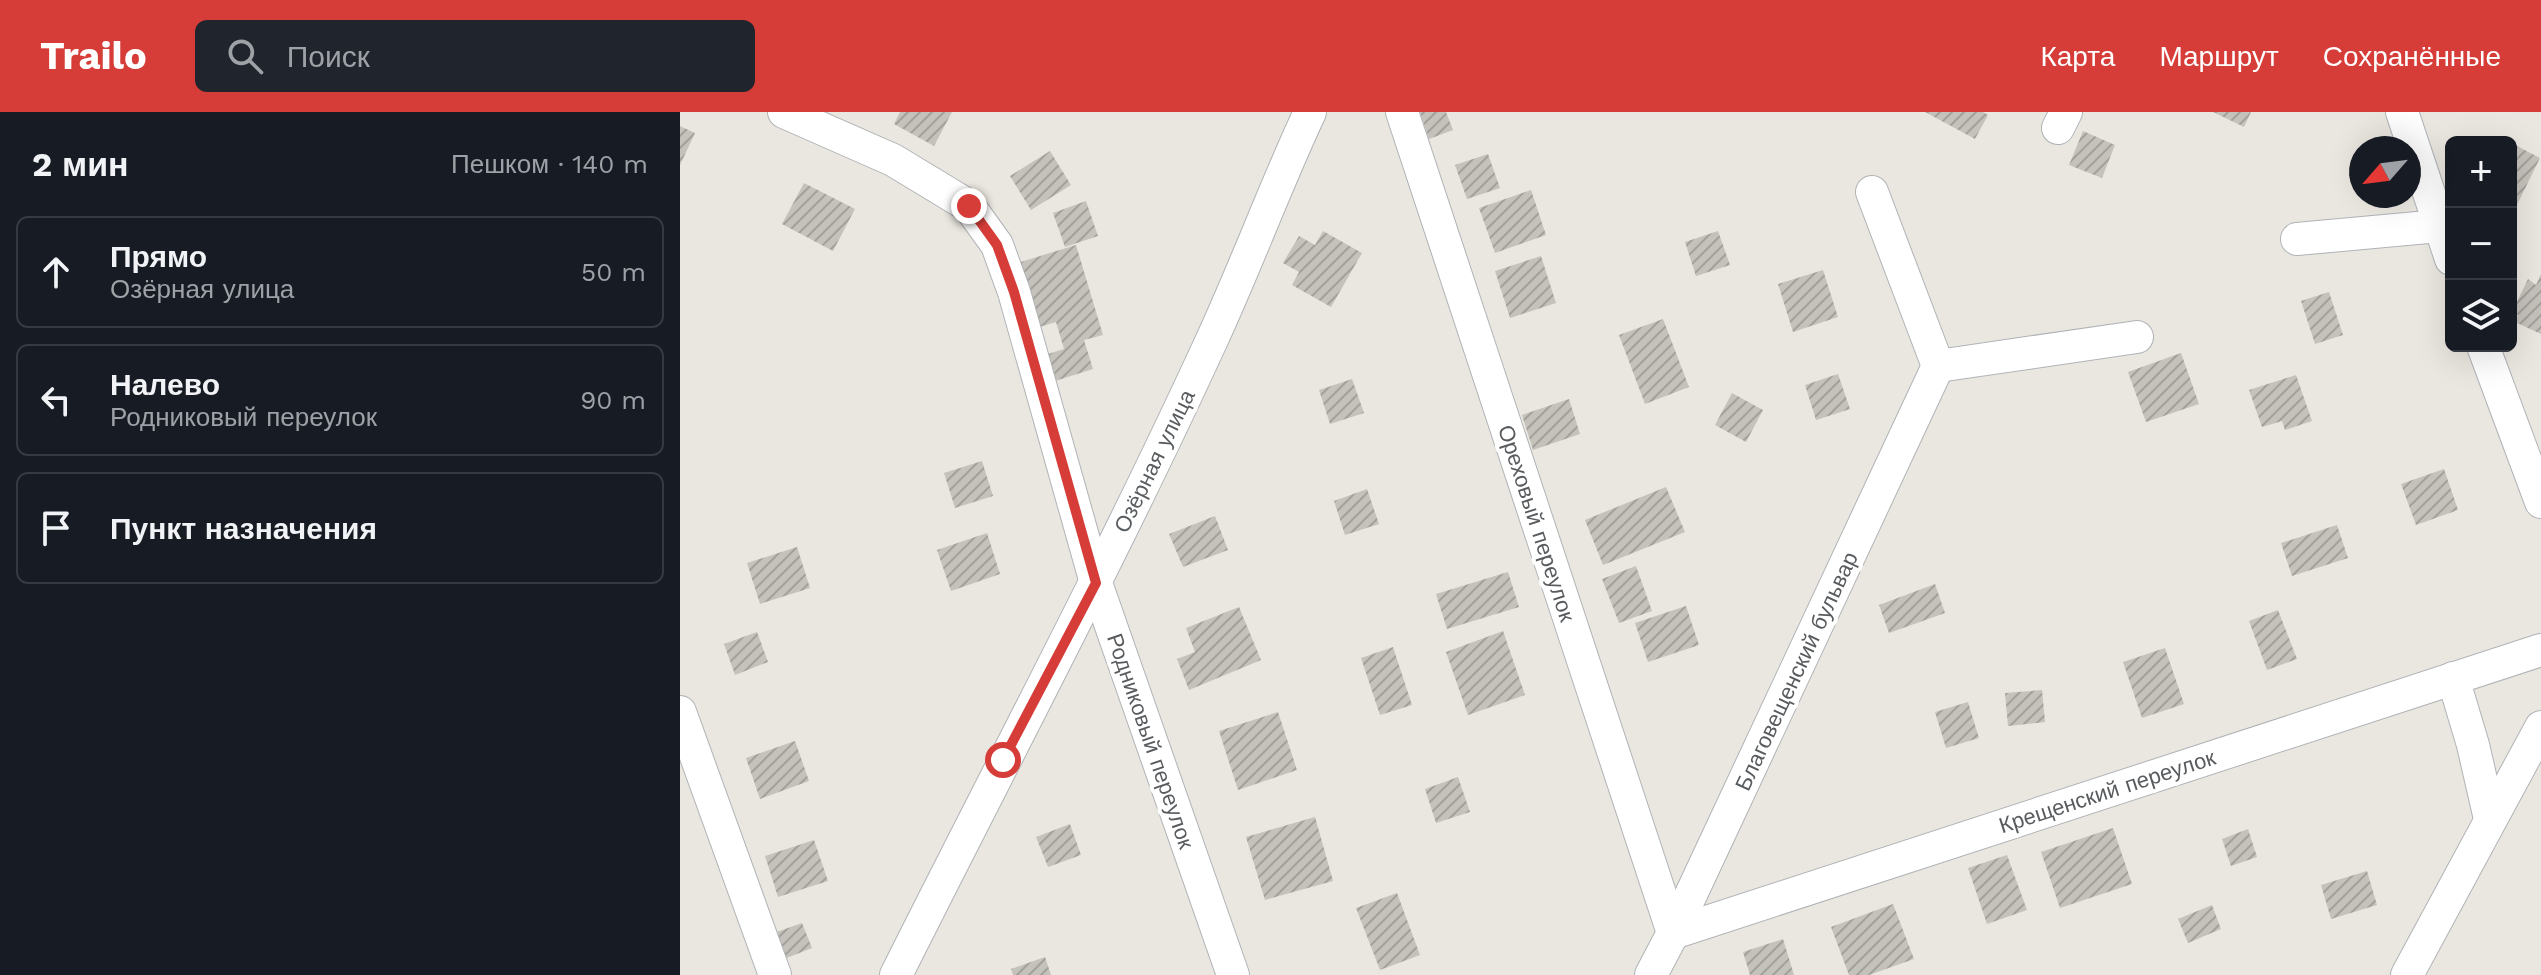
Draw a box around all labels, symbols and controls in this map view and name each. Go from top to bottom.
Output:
search box [195,20,755,92]
text: Trailo [40,34,147,78]
icon: search [223,34,267,78]
text: Поиск [287,39,370,74]
text: Карта [2040,40,2115,73]
text: Маршрут [2159,40,2279,73]
text: Сохранённые [2323,40,2501,73]
north arrow [2349,136,2421,208]
map controls [2445,136,2517,352]
button: + [2445,136,2517,208]
text: 2 мин [32,144,129,184]
text: Пешком · 140 m [451,149,648,179]
route end [951,188,987,224]
button: − [2445,208,2517,280]
text: Прямо [110,239,207,274]
icon: ahead [34,250,78,294]
text: 50 m [581,257,646,287]
text: Озёрная улица [110,274,294,304]
button: layers [2445,280,2517,352]
text: Налево [110,367,220,402]
icon: left [34,378,78,422]
text: 90 m [580,385,646,415]
street label: Озёрная улица [1109,385,1200,537]
text: Родниковый переулок [110,402,377,432]
street label: Ореховый переулок [1493,422,1580,625]
icon: arrive [34,506,78,550]
text: Пункт назначения [110,511,377,546]
street label: Благовещенский бульвар [1730,548,1863,795]
street label: Родниковый переулок [1102,630,1199,852]
route start [985,742,1021,778]
street label: Крещенский переулок [1996,745,2219,838]

